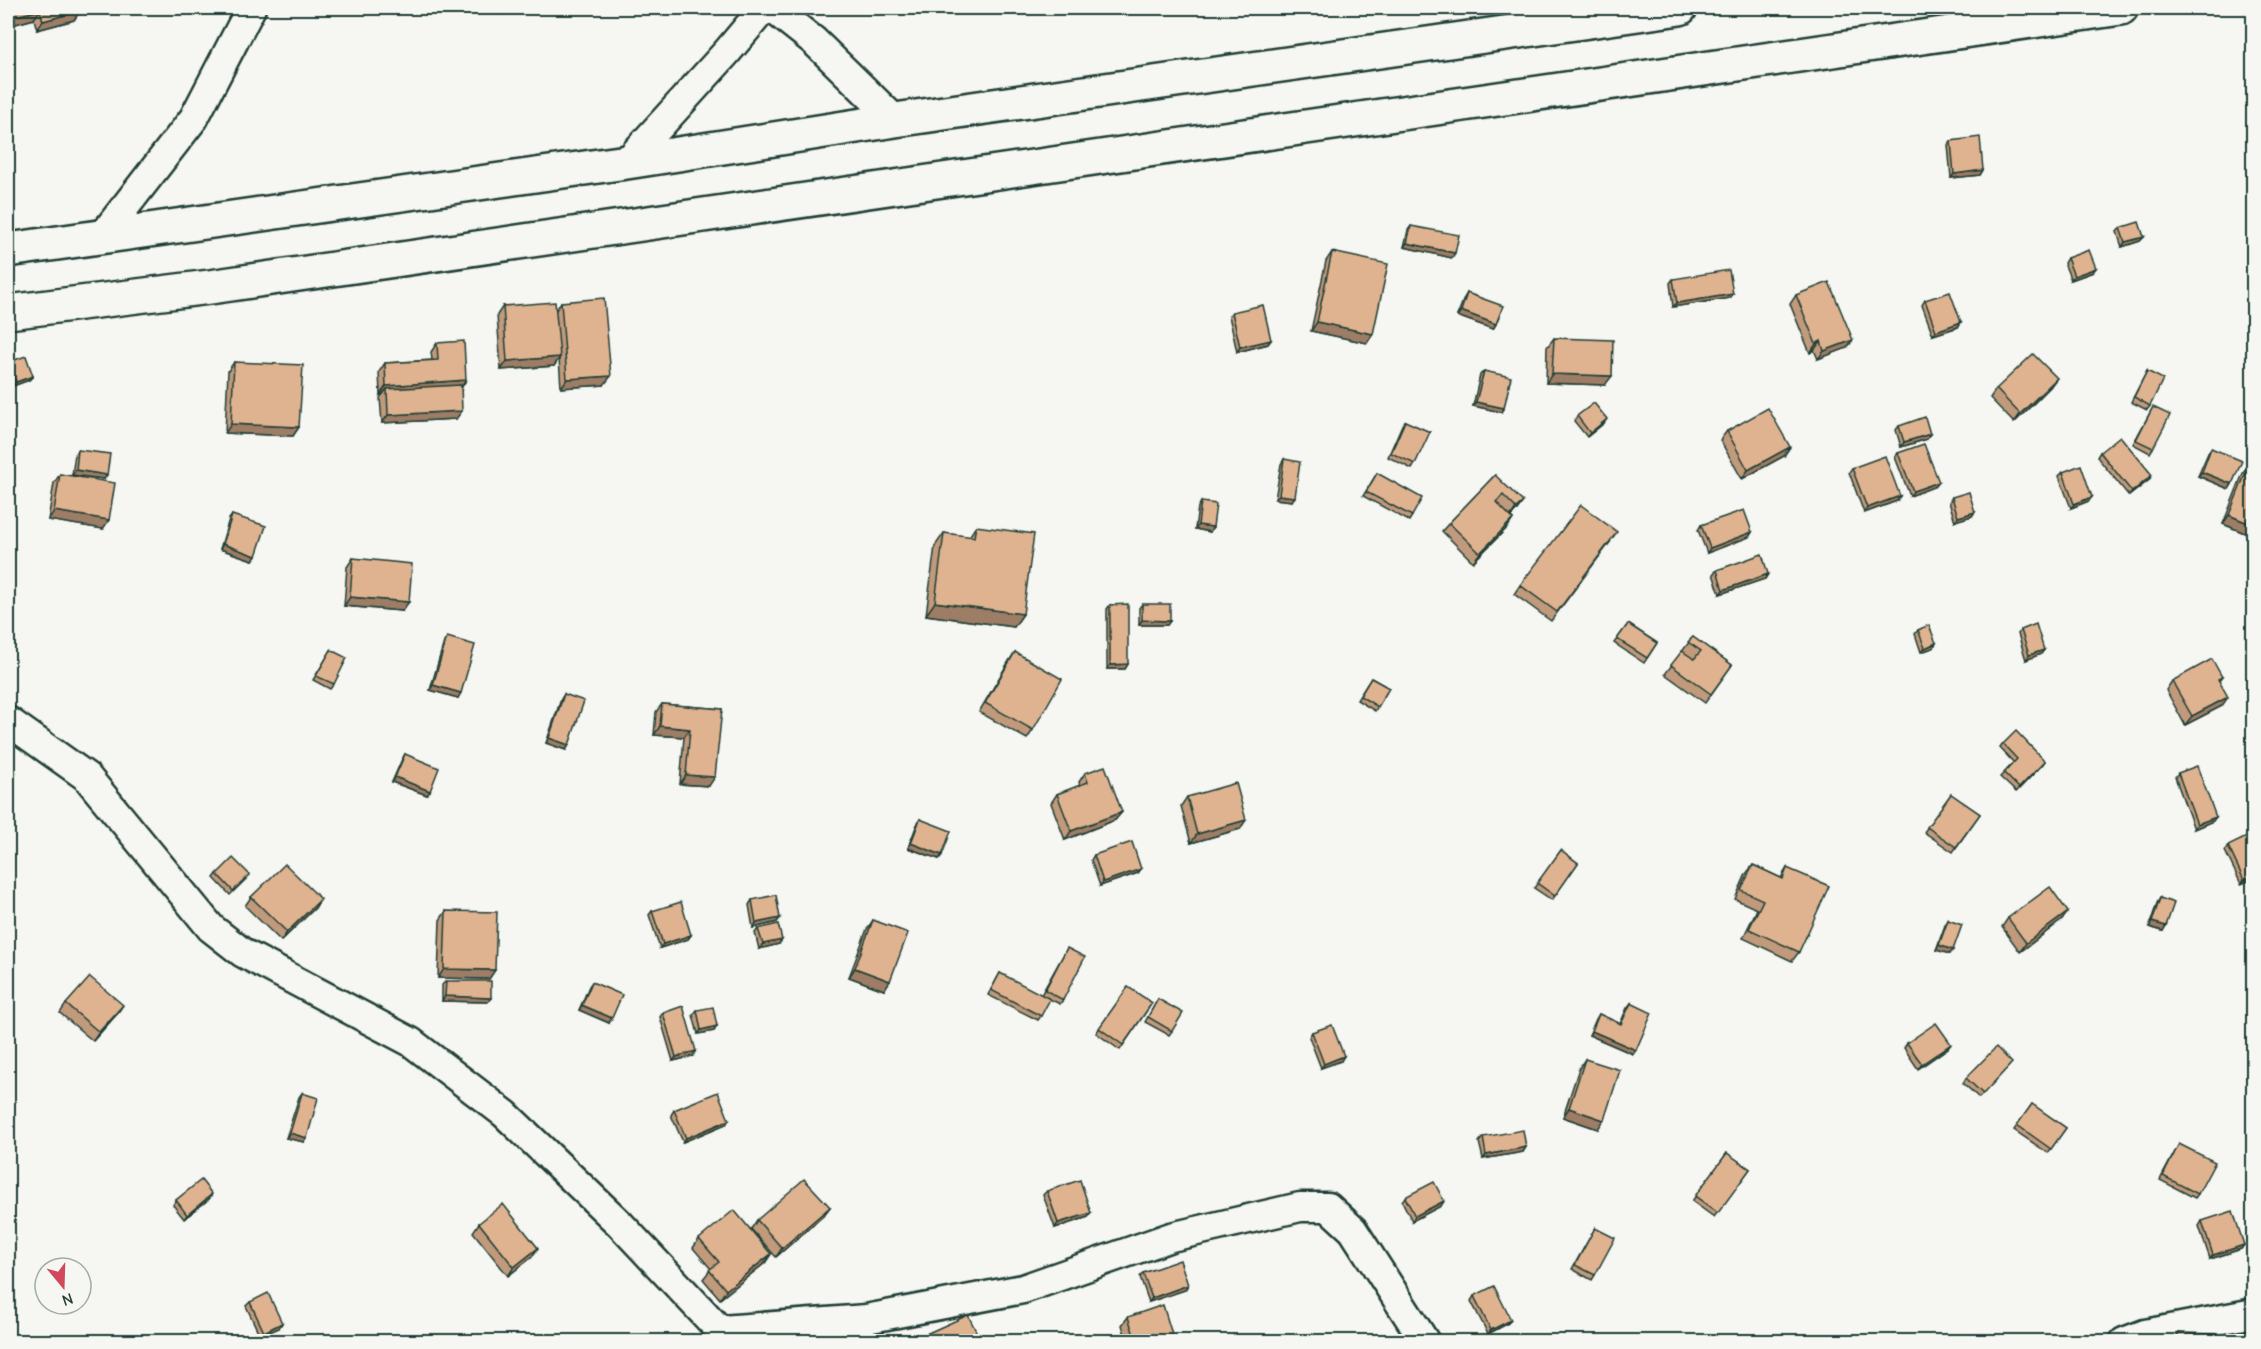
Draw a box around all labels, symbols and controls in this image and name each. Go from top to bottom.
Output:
north arrow [33,1256,93,1316]
text: N [60,1289,75,1309]

